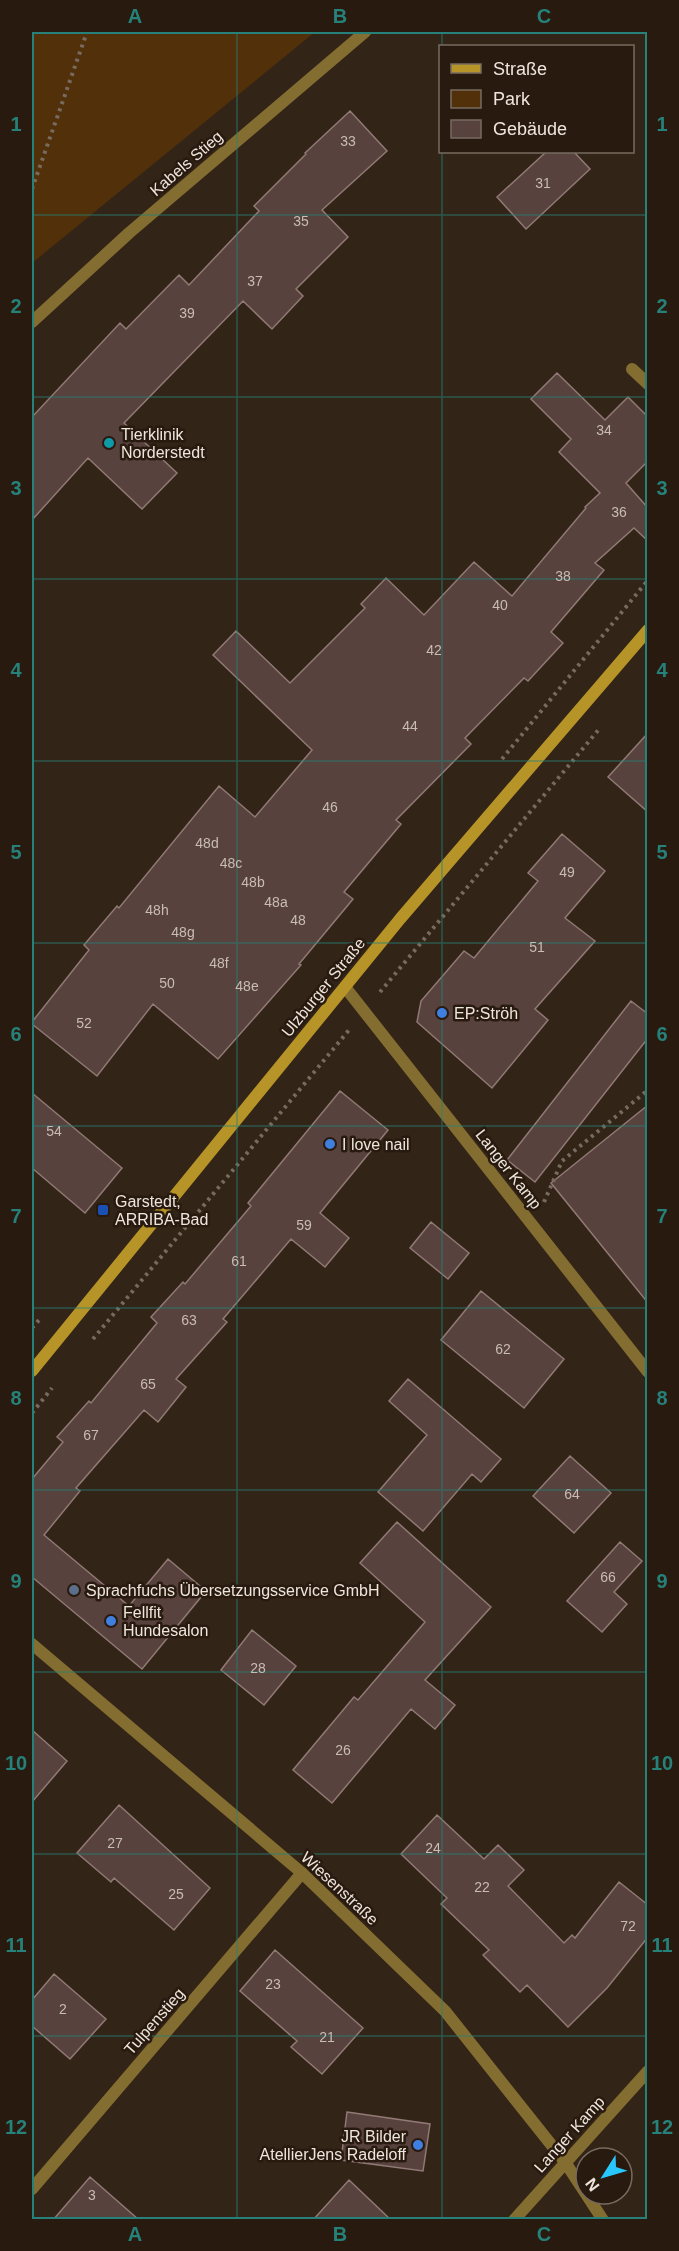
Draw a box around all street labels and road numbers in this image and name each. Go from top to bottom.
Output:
street label: Kabels Stieg [147,127,226,199]
street label: Ulzburger Straße [278,935,368,1040]
street label: Langer Kamp [472,1126,545,1212]
street label: Wiesenstraße [298,1848,382,1928]
street label: Tulpenstieg [121,1985,188,2058]
street label: Langer Kamp [531,2093,608,2176]

